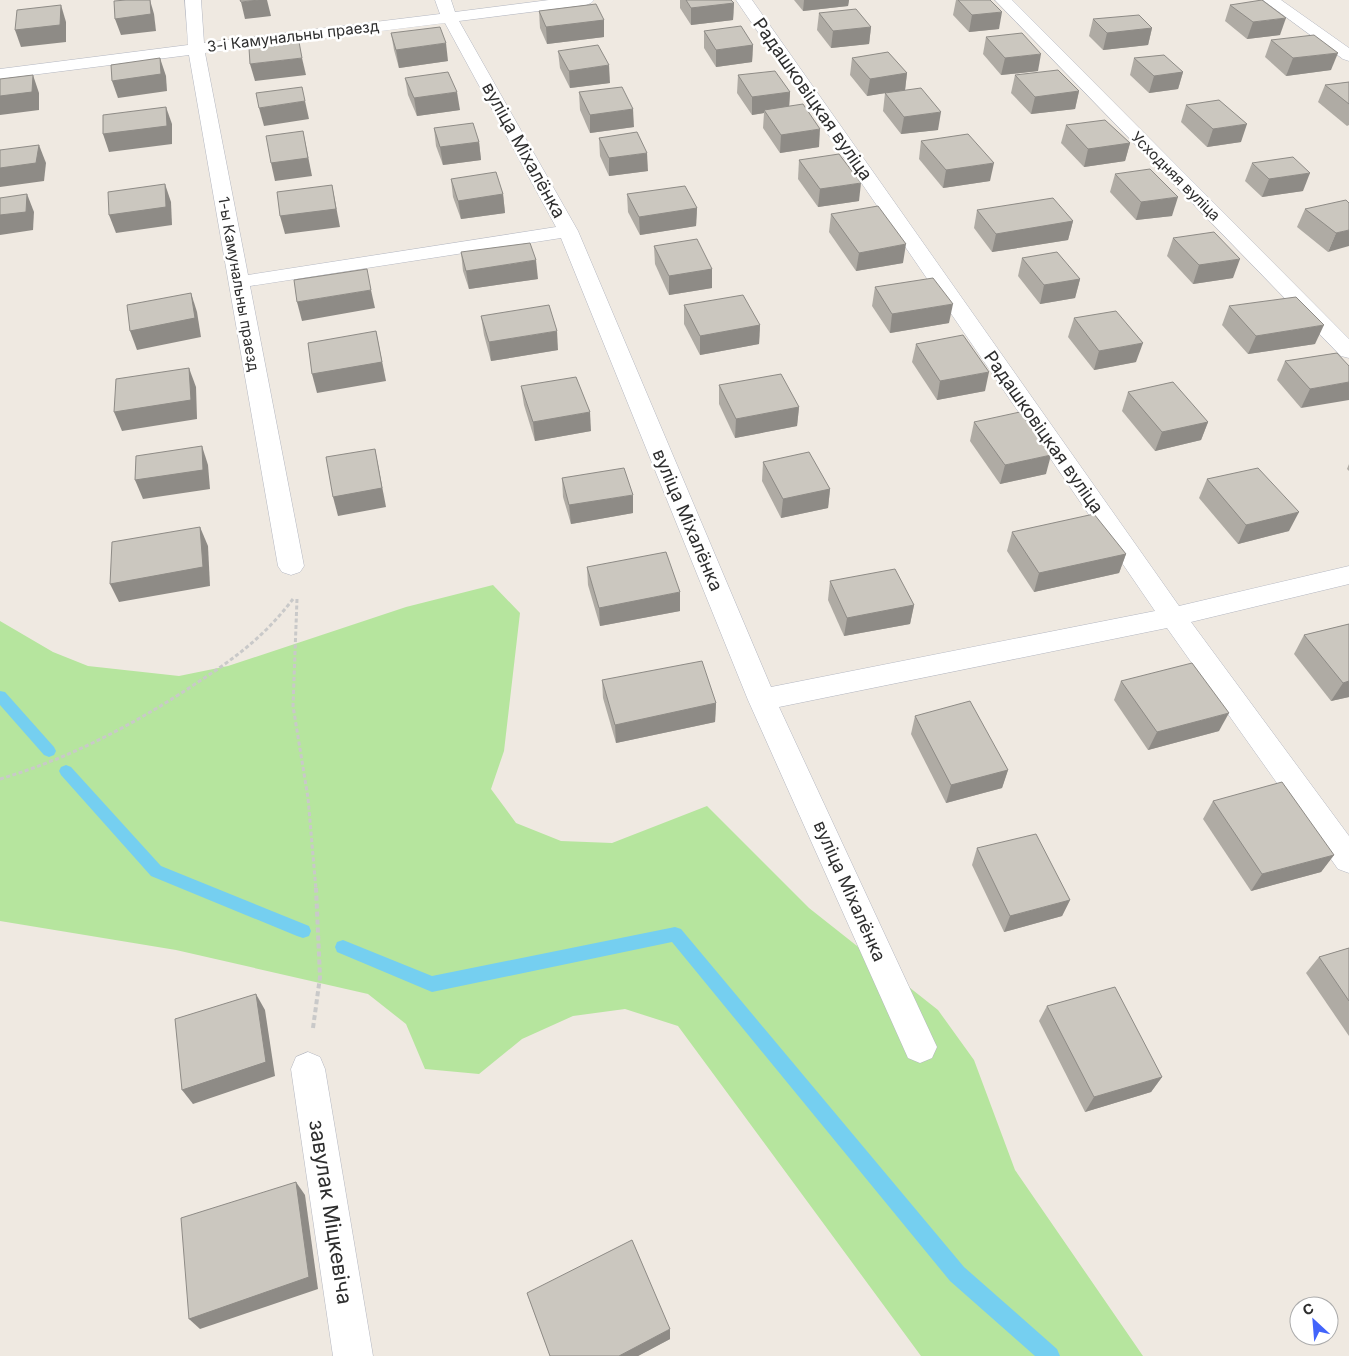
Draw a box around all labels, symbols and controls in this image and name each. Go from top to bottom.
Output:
street label: Радашковіцкая вуліца [749,14,877,184]
street label: 3-і Камунальны праезд [206,16,380,56]
street label: вуліца Міхалёнка [478,78,570,222]
street label: Усходняя вуліца [1127,127,1225,225]
street label: 1-ы Камунальны праезд [214,195,264,373]
street label: Радашковіцкая вуліца [980,347,1108,517]
street label: вуліца Міхалёнка [649,446,727,594]
street label: вуліца Міхалёнка [809,817,891,965]
street label: завулак Міцкевіча [304,1118,358,1306]
north arrow [1289,1296,1339,1346]
text: С [1300,1299,1316,1319]

